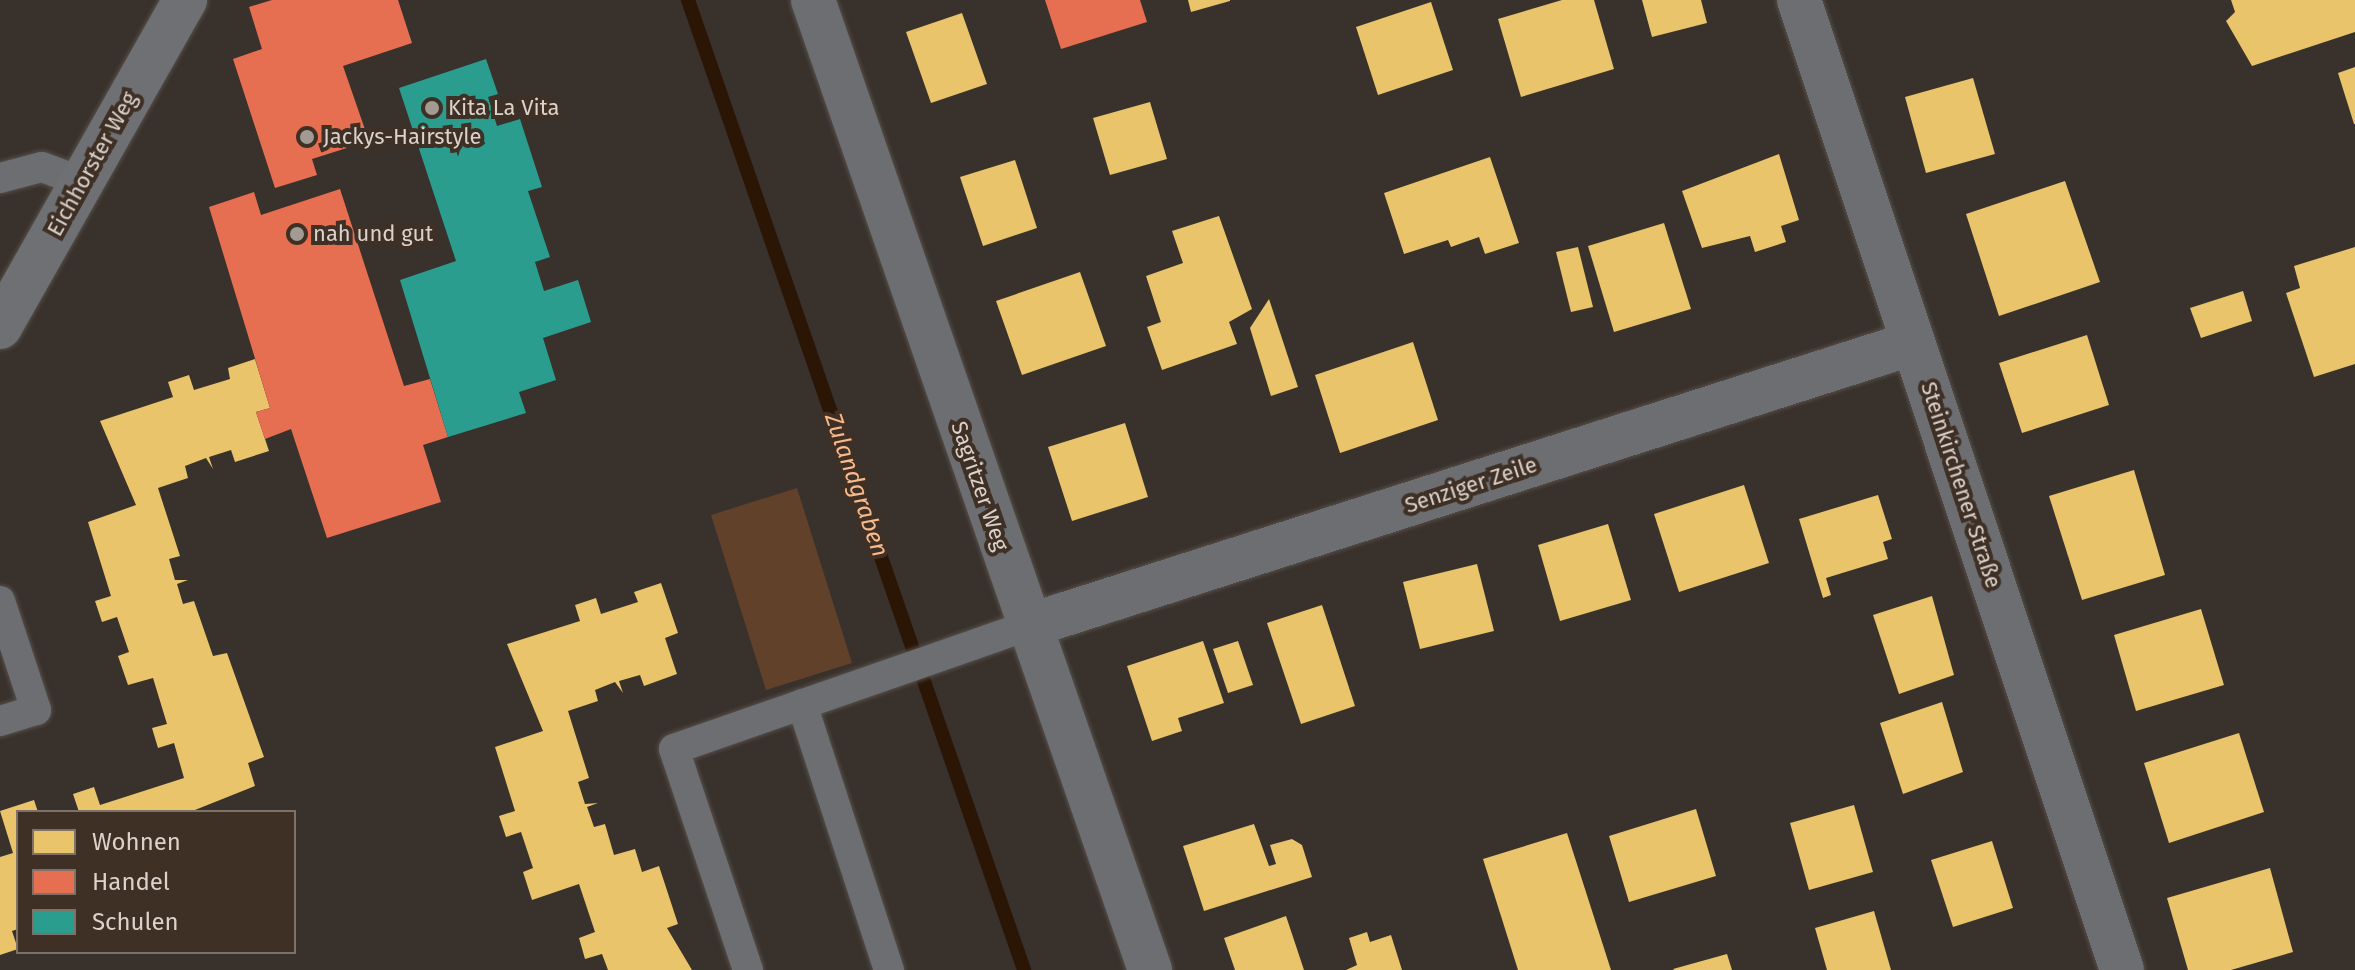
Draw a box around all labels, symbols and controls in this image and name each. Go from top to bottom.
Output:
street label: Eichhorster Weg [41,87,143,241]
place label: Kita La Vita [448,95,559,121]
marker: Kita La Vita [423,99,441,117]
place label: Jackys-Hairstyle [323,124,482,150]
marker: Jackys-Hairstyle [298,128,316,146]
place label: nah und gut [313,221,433,247]
marker: nah und gut [288,225,306,243]
street label: Steinkirchener Straße [1915,379,2007,591]
water label: Zulandgraben [818,409,894,561]
street label: Sagritzer Weg [946,418,1014,554]
street label: Senziger Zeile [1401,451,1541,519]
legend [16,810,296,954]
text: Wohnen [92,828,181,856]
text: Handel [92,868,170,896]
text: Schulen [92,908,179,936]

